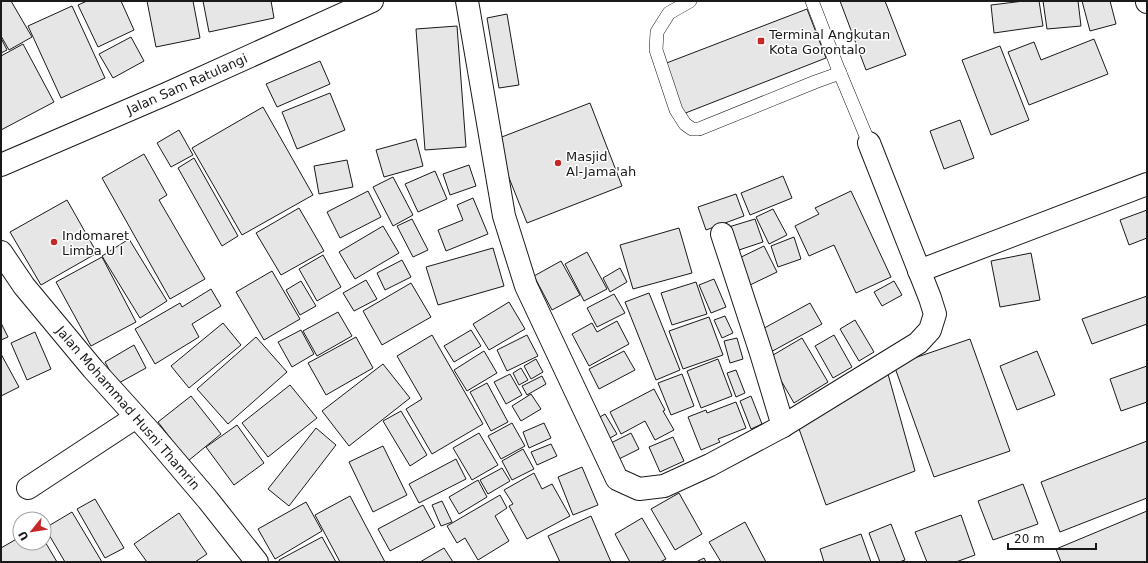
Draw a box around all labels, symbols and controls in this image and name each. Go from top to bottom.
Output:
place label: Terminal Angkutan Kota Gorontalo [768,27,890,57]
marker: Terminal Angkutan Kota Gorontalo [756,36,766,46]
street label: Jalan Sam Ratulangi [123,51,250,118]
place label: Masjid Al-Jama'ah [566,149,636,179]
marker: Masjid Al-Jama'ah [553,158,563,168]
place label: Indomaret Limba U I [62,228,129,258]
marker: Indomaret Limba U I [49,237,59,247]
street label: Jalan Mohammad Husni Thamrin [52,322,203,493]
north arrow [12,511,52,551]
scale bar [1008,525,1096,551]
text: U [16,529,32,543]
text: 20 m [1014,532,1045,546]

